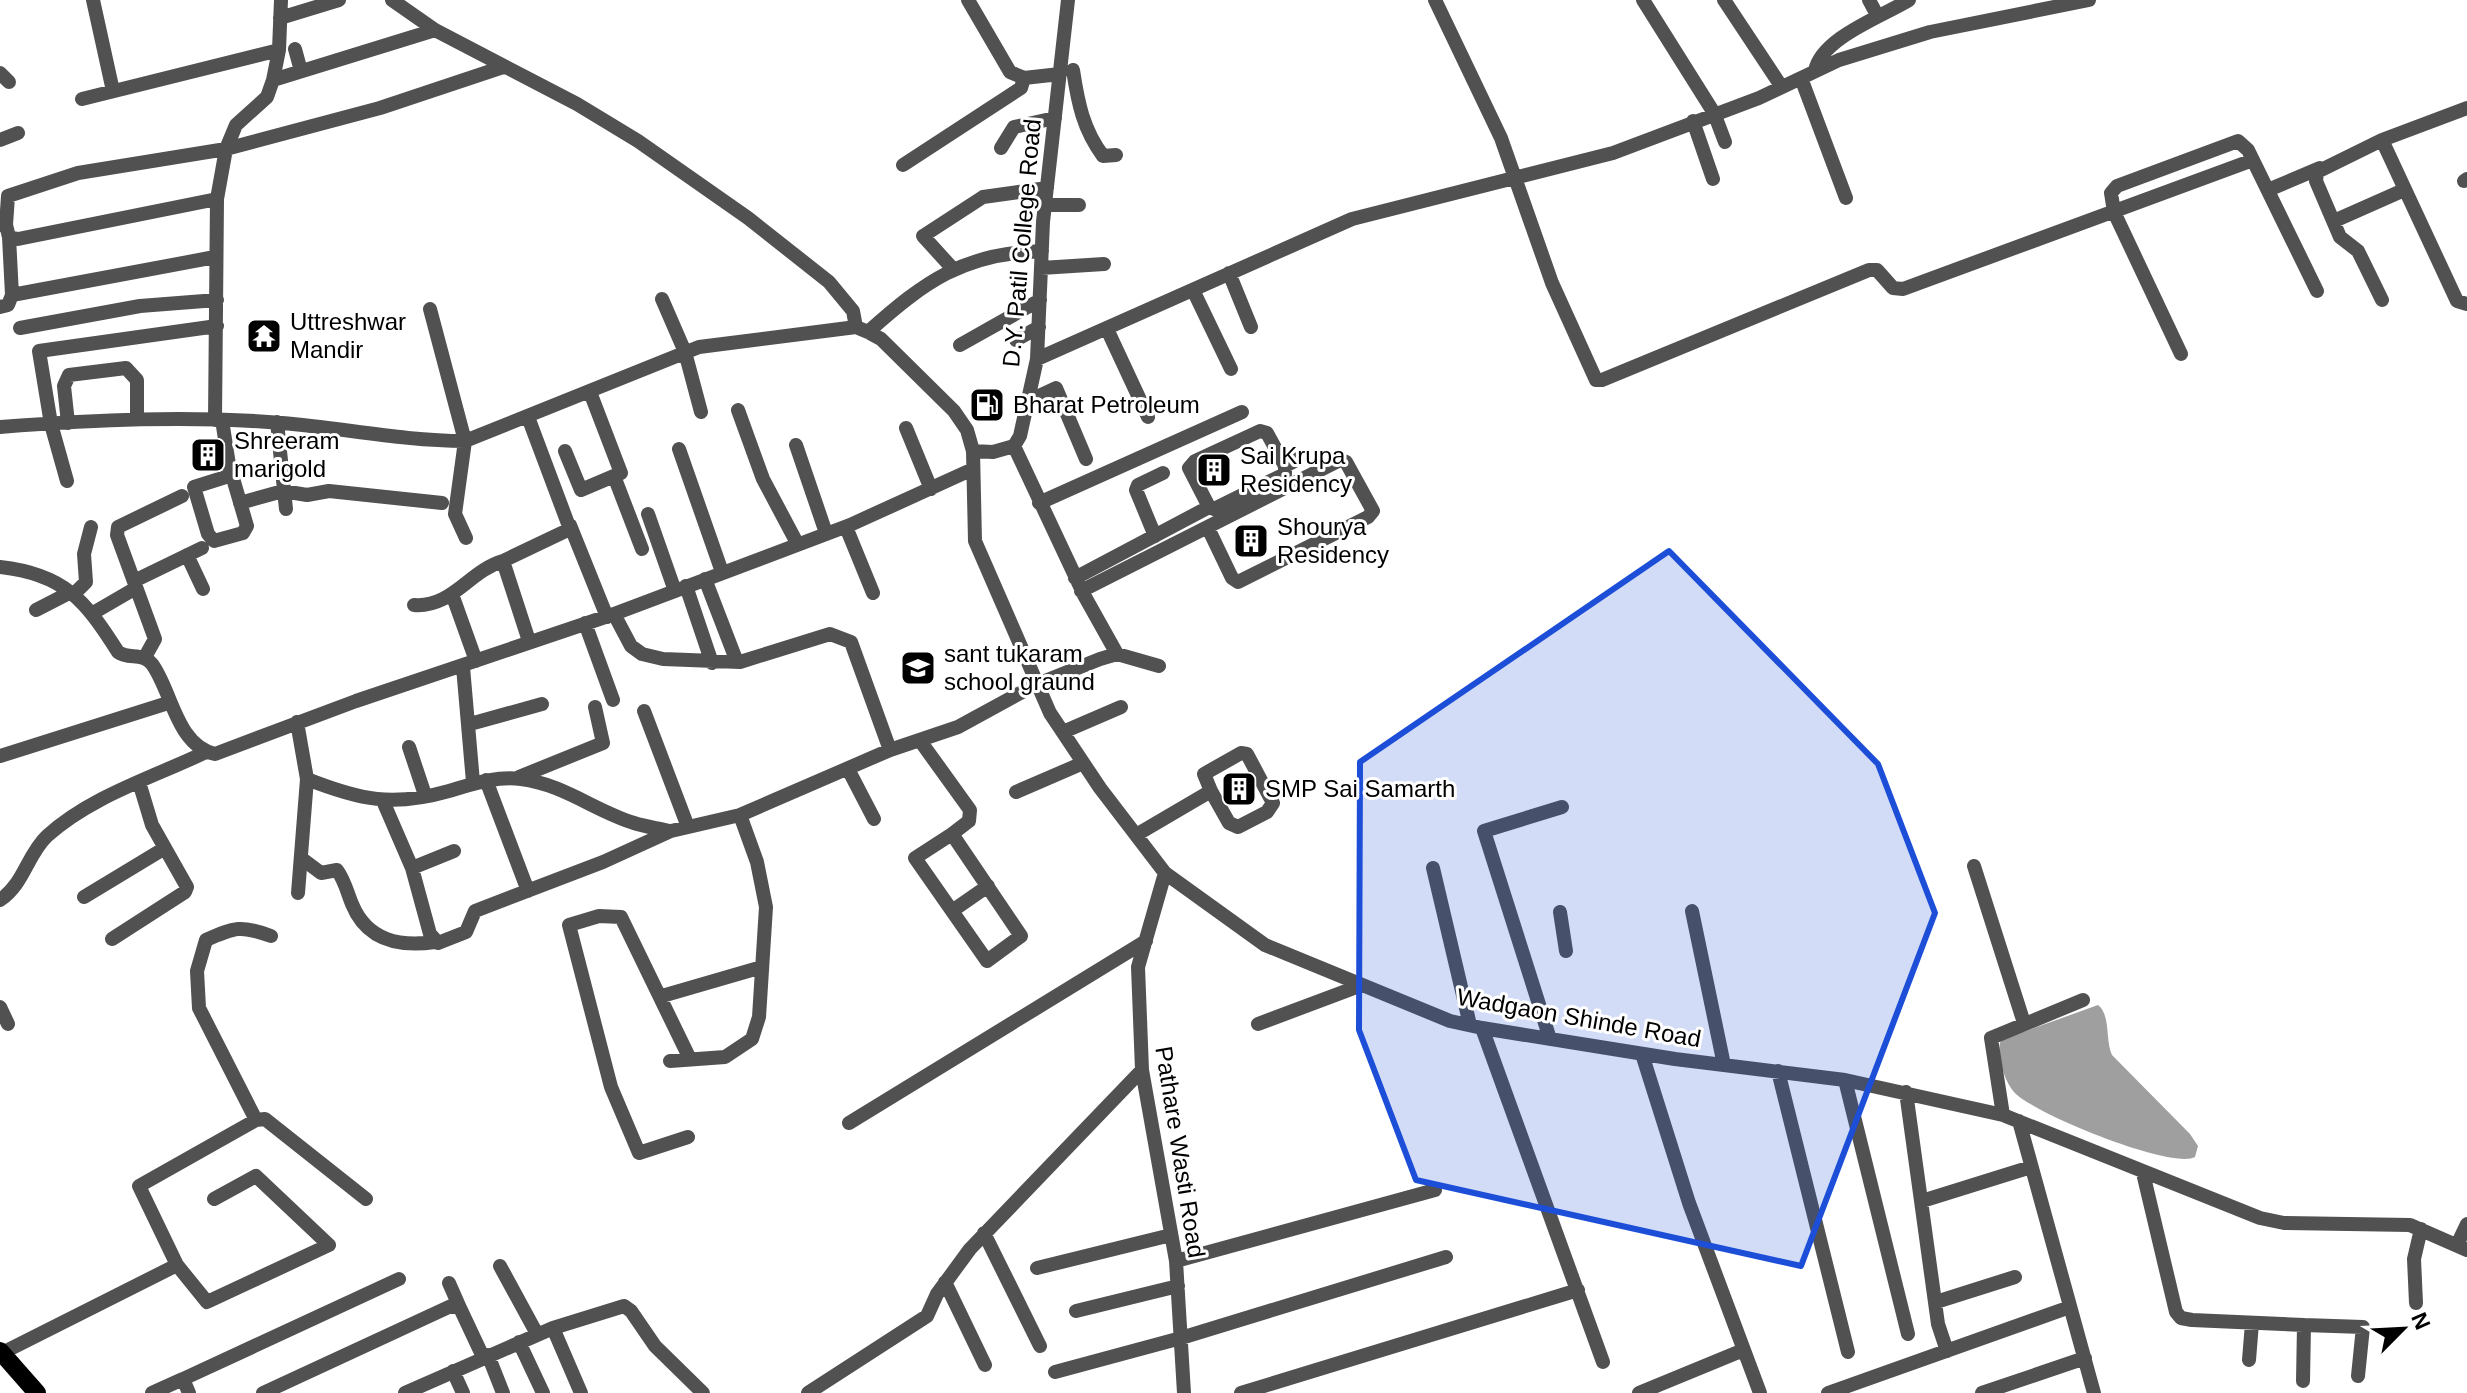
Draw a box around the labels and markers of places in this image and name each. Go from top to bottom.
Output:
place label: Uttreshwar Mandir [290,308,406,363]
temple icon: Uttreshwar Mandir [245,317,283,355]
fuel station icon: Bharat Petroleum [968,386,1006,424]
place label: Bharat Petroleum [1013,391,1200,418]
place label: Shreeram marigold [234,427,339,482]
building icon: Shreeram marigold [189,436,227,474]
place label: Sai Krupa Residency [1240,442,1352,497]
building icon: Sai Krupa Residency [1195,451,1233,489]
place label: Shourya Residency [1277,513,1389,568]
building icon: Shourya Residency [1232,522,1270,560]
place label: sant tukaram school graund [944,640,1095,695]
school or university icon: sant tukaram school graund [899,649,937,687]
building icon: SMP Sai Samarth [1220,770,1258,808]
place label: SMP Sai Samarth [1265,775,1455,802]

